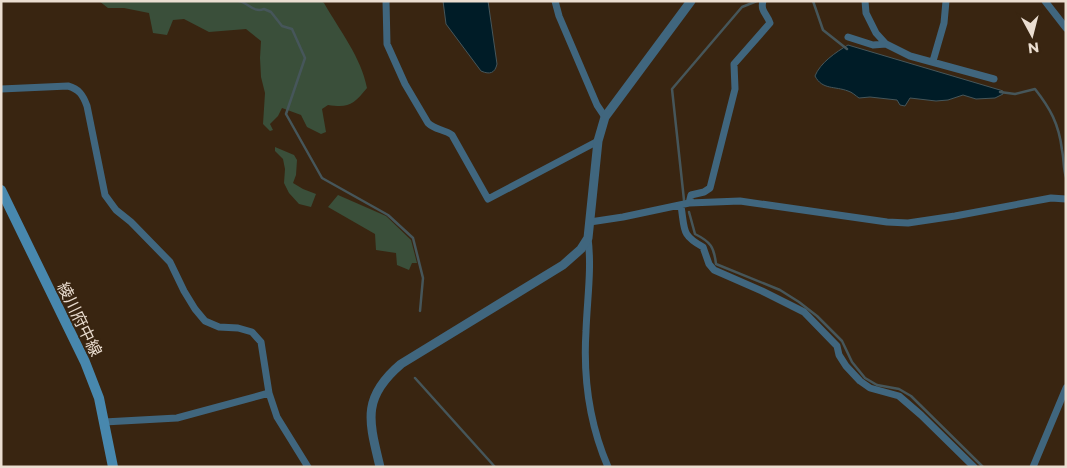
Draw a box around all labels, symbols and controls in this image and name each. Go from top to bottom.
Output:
north arrow [1007,10,1057,60]
text: N [1027,38,1040,58]
street label: 綾川府中線 [53,279,106,359]

